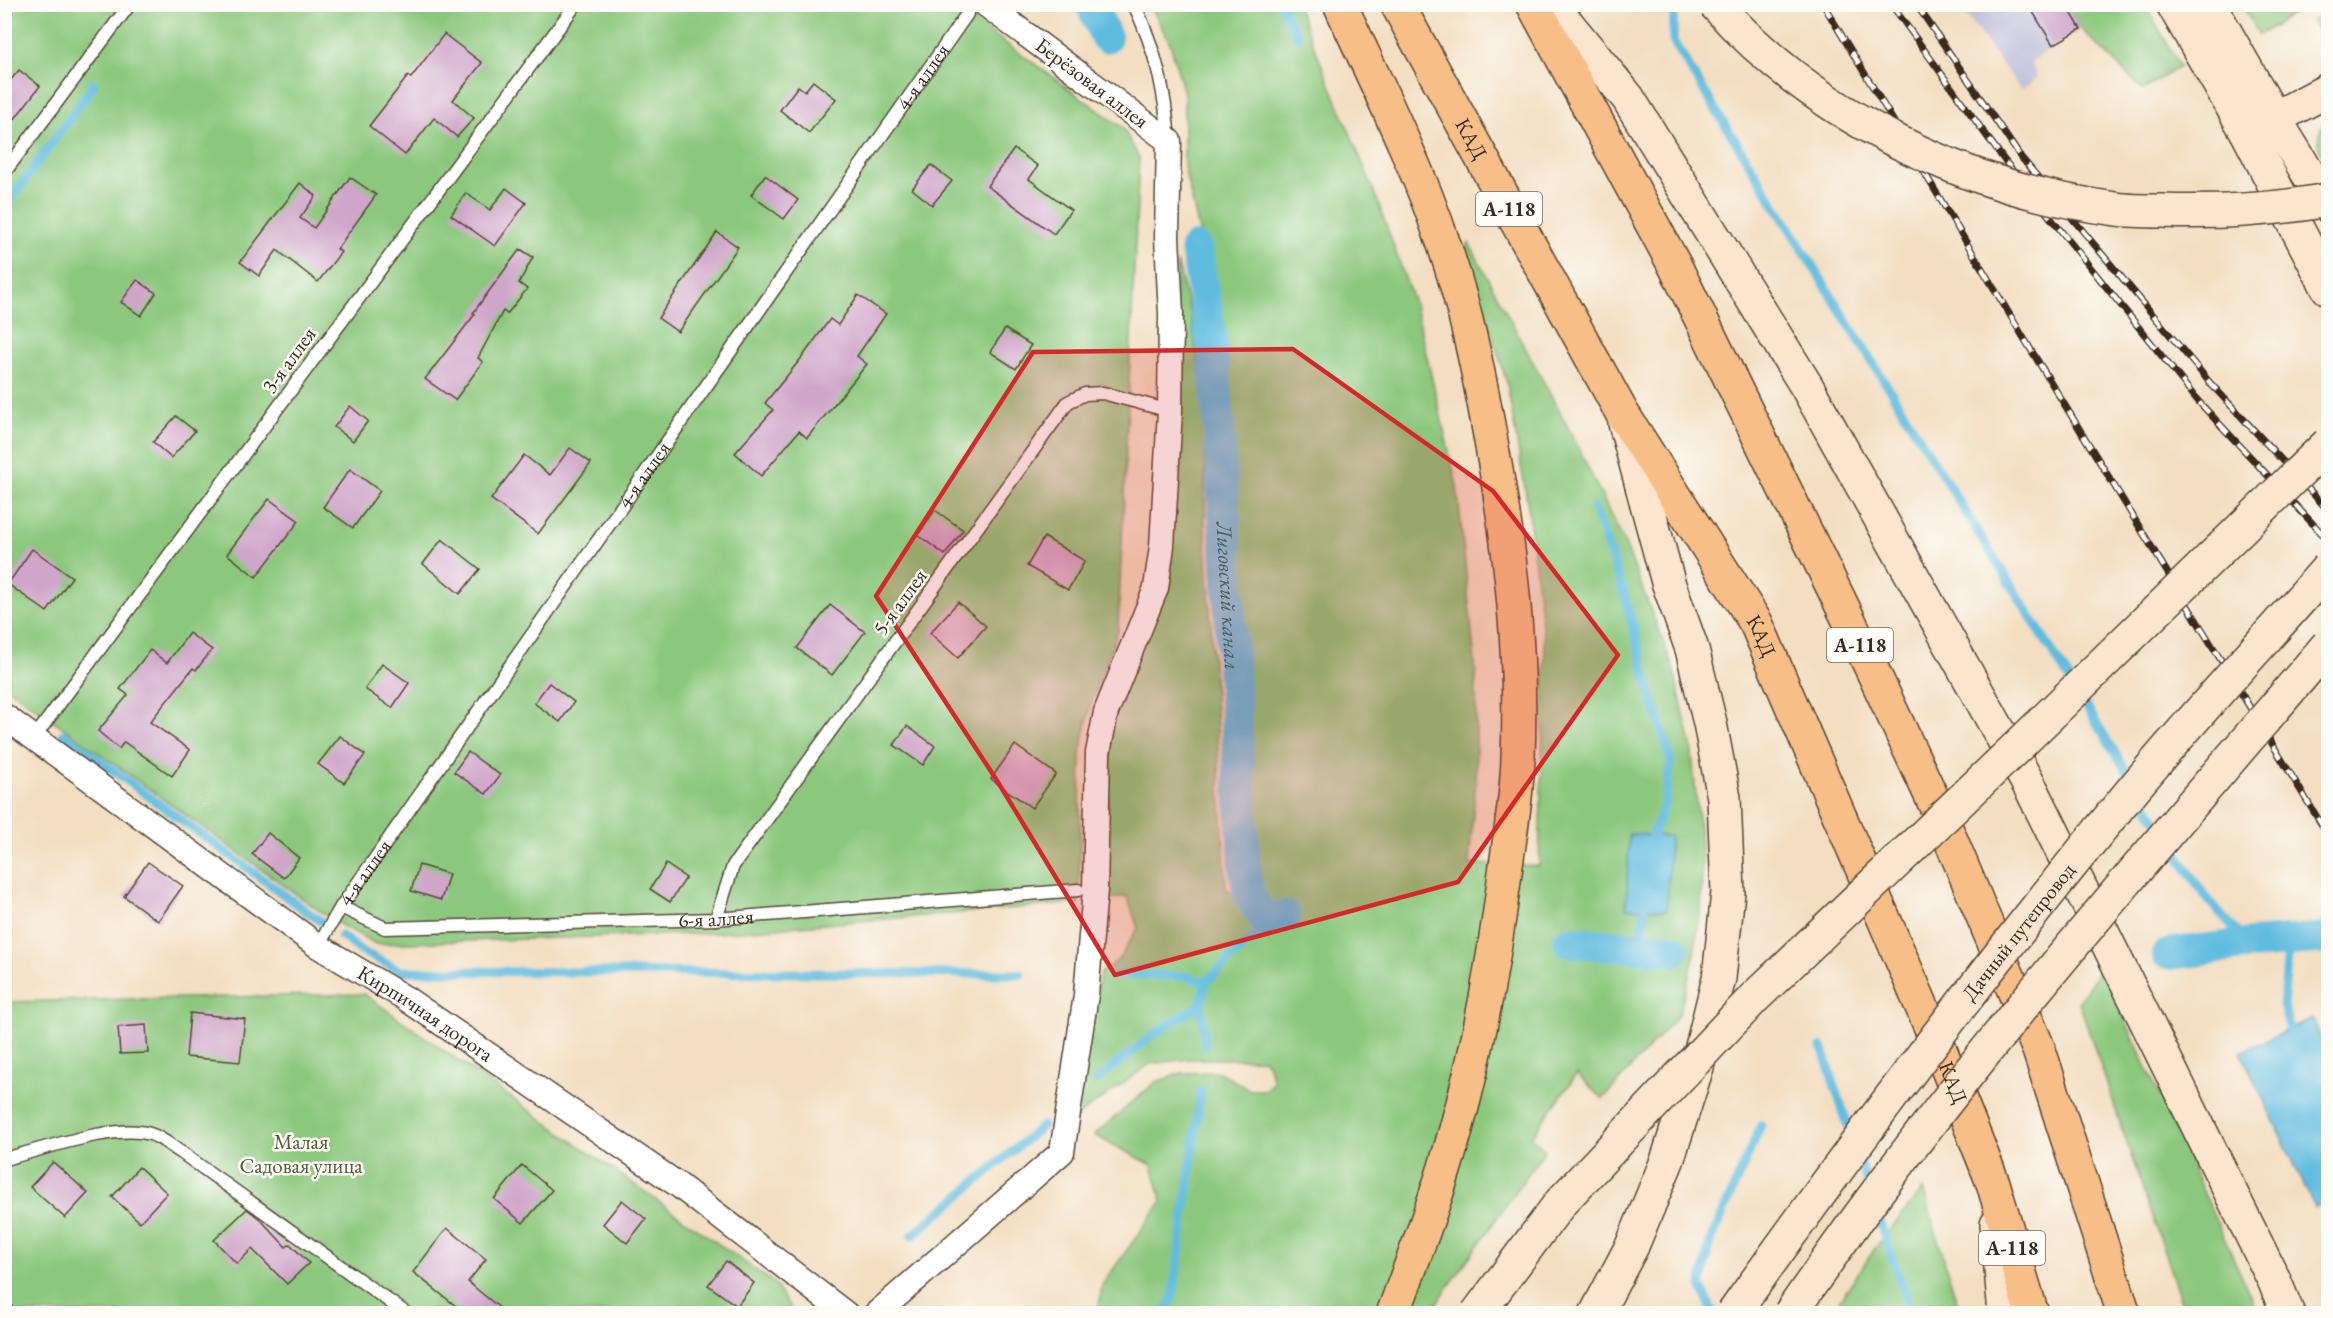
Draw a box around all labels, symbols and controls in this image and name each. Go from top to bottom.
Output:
street label: Берёзовая аллея [1030,31,1154,134]
street label: 4-я аллея [890,38,955,115]
street label: КАД [1449,113,1494,164]
road number: А-118 [1476,192,1542,226]
street label: 3-я аллея [255,321,322,398]
street label: 4-я аллея [611,436,676,513]
water label: Лиговский канал [1209,520,1247,671]
street label: 5-я аллея [866,563,933,640]
street label: КАД [1741,609,1783,661]
road number: А-118 [1827,628,1893,662]
street label: 4-я аллея [332,834,397,911]
street label: Дачный путепровод [1955,857,2081,1006]
street label: 6-я аллея [678,902,755,933]
street label: Кирпичная дорога [353,959,499,1068]
street label: КАД [1933,1057,1974,1107]
park label: Малая Садовая улица [239,1128,363,1179]
road number: А-118 [1979,1231,2045,1265]

